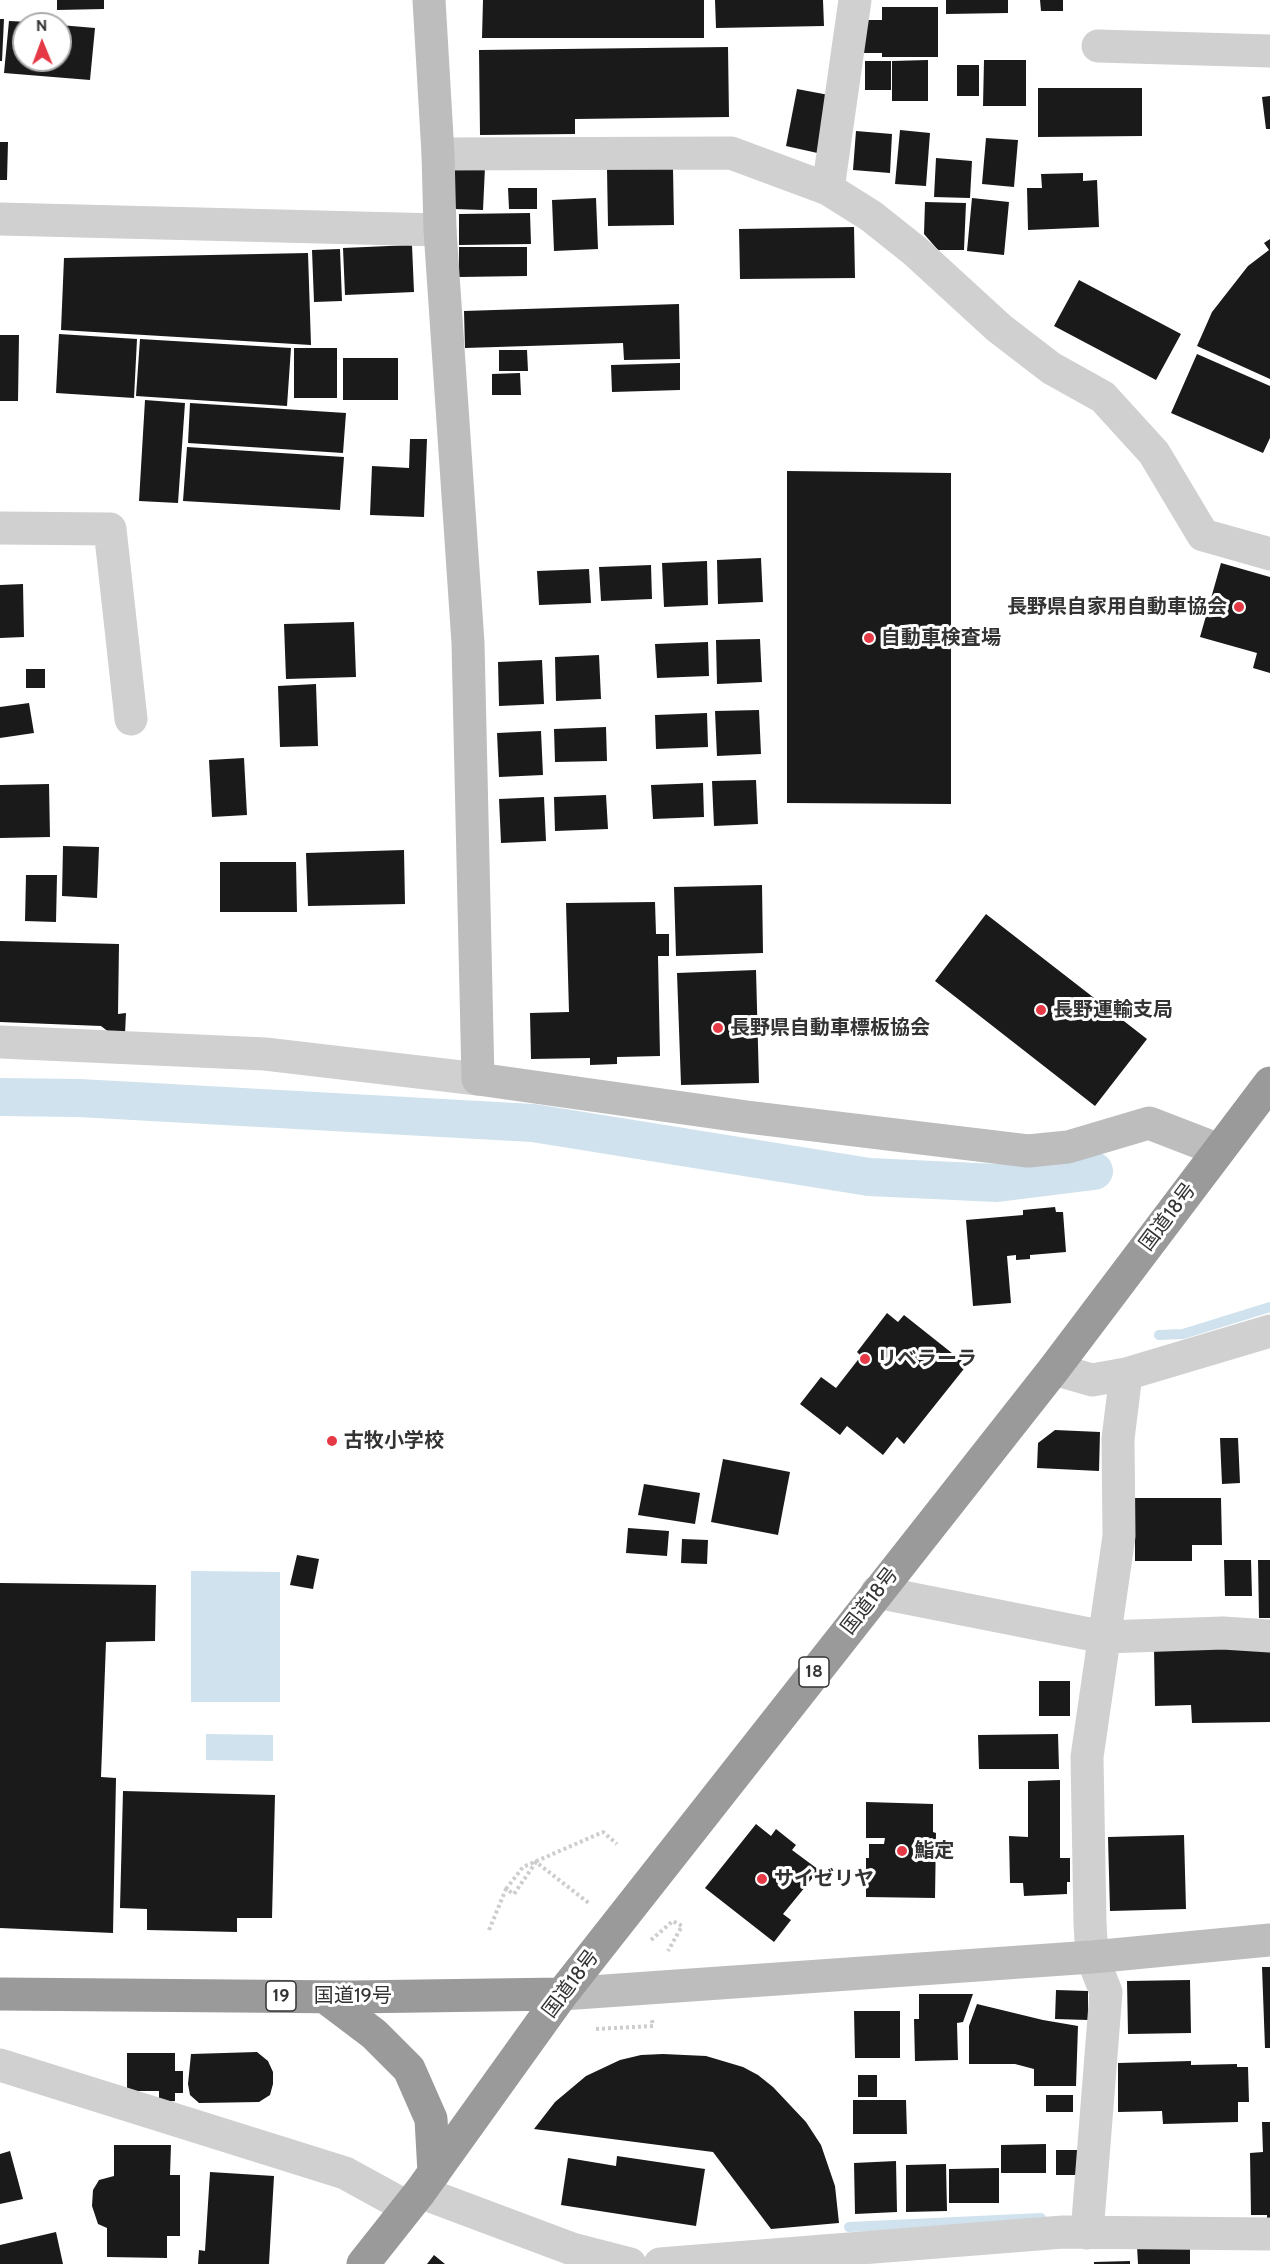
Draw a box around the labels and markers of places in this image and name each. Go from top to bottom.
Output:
place label: 長野県自家用自動車協会 [1007,595,1227,619]
marker: 長野県自家用自動車協会 [1232,600,1246,614]
place label: 自動車検査場 [881,626,1001,650]
marker: 自動車検査場 [862,631,876,645]
place label: 長野運輸支局 [1053,998,1173,1022]
marker: 長野運輸支局 [1034,1003,1048,1017]
place label: 長野県自動車標板協会 [730,1016,930,1040]
marker: 長野県自動車標板協会 [711,1021,725,1035]
place label: リベラーラ [877,1347,977,1371]
marker: リベラーラ [858,1352,872,1366]
place label: 古牧小学校 [344,1429,444,1453]
marker: 古牧小学校 [325,1434,339,1448]
place label: 鮨定 [914,1839,954,1863]
marker: 鮨定 [895,1844,909,1858]
place label: サイゼリヤ [774,1867,874,1891]
marker: サイゼリヤ [755,1872,769,1886]

